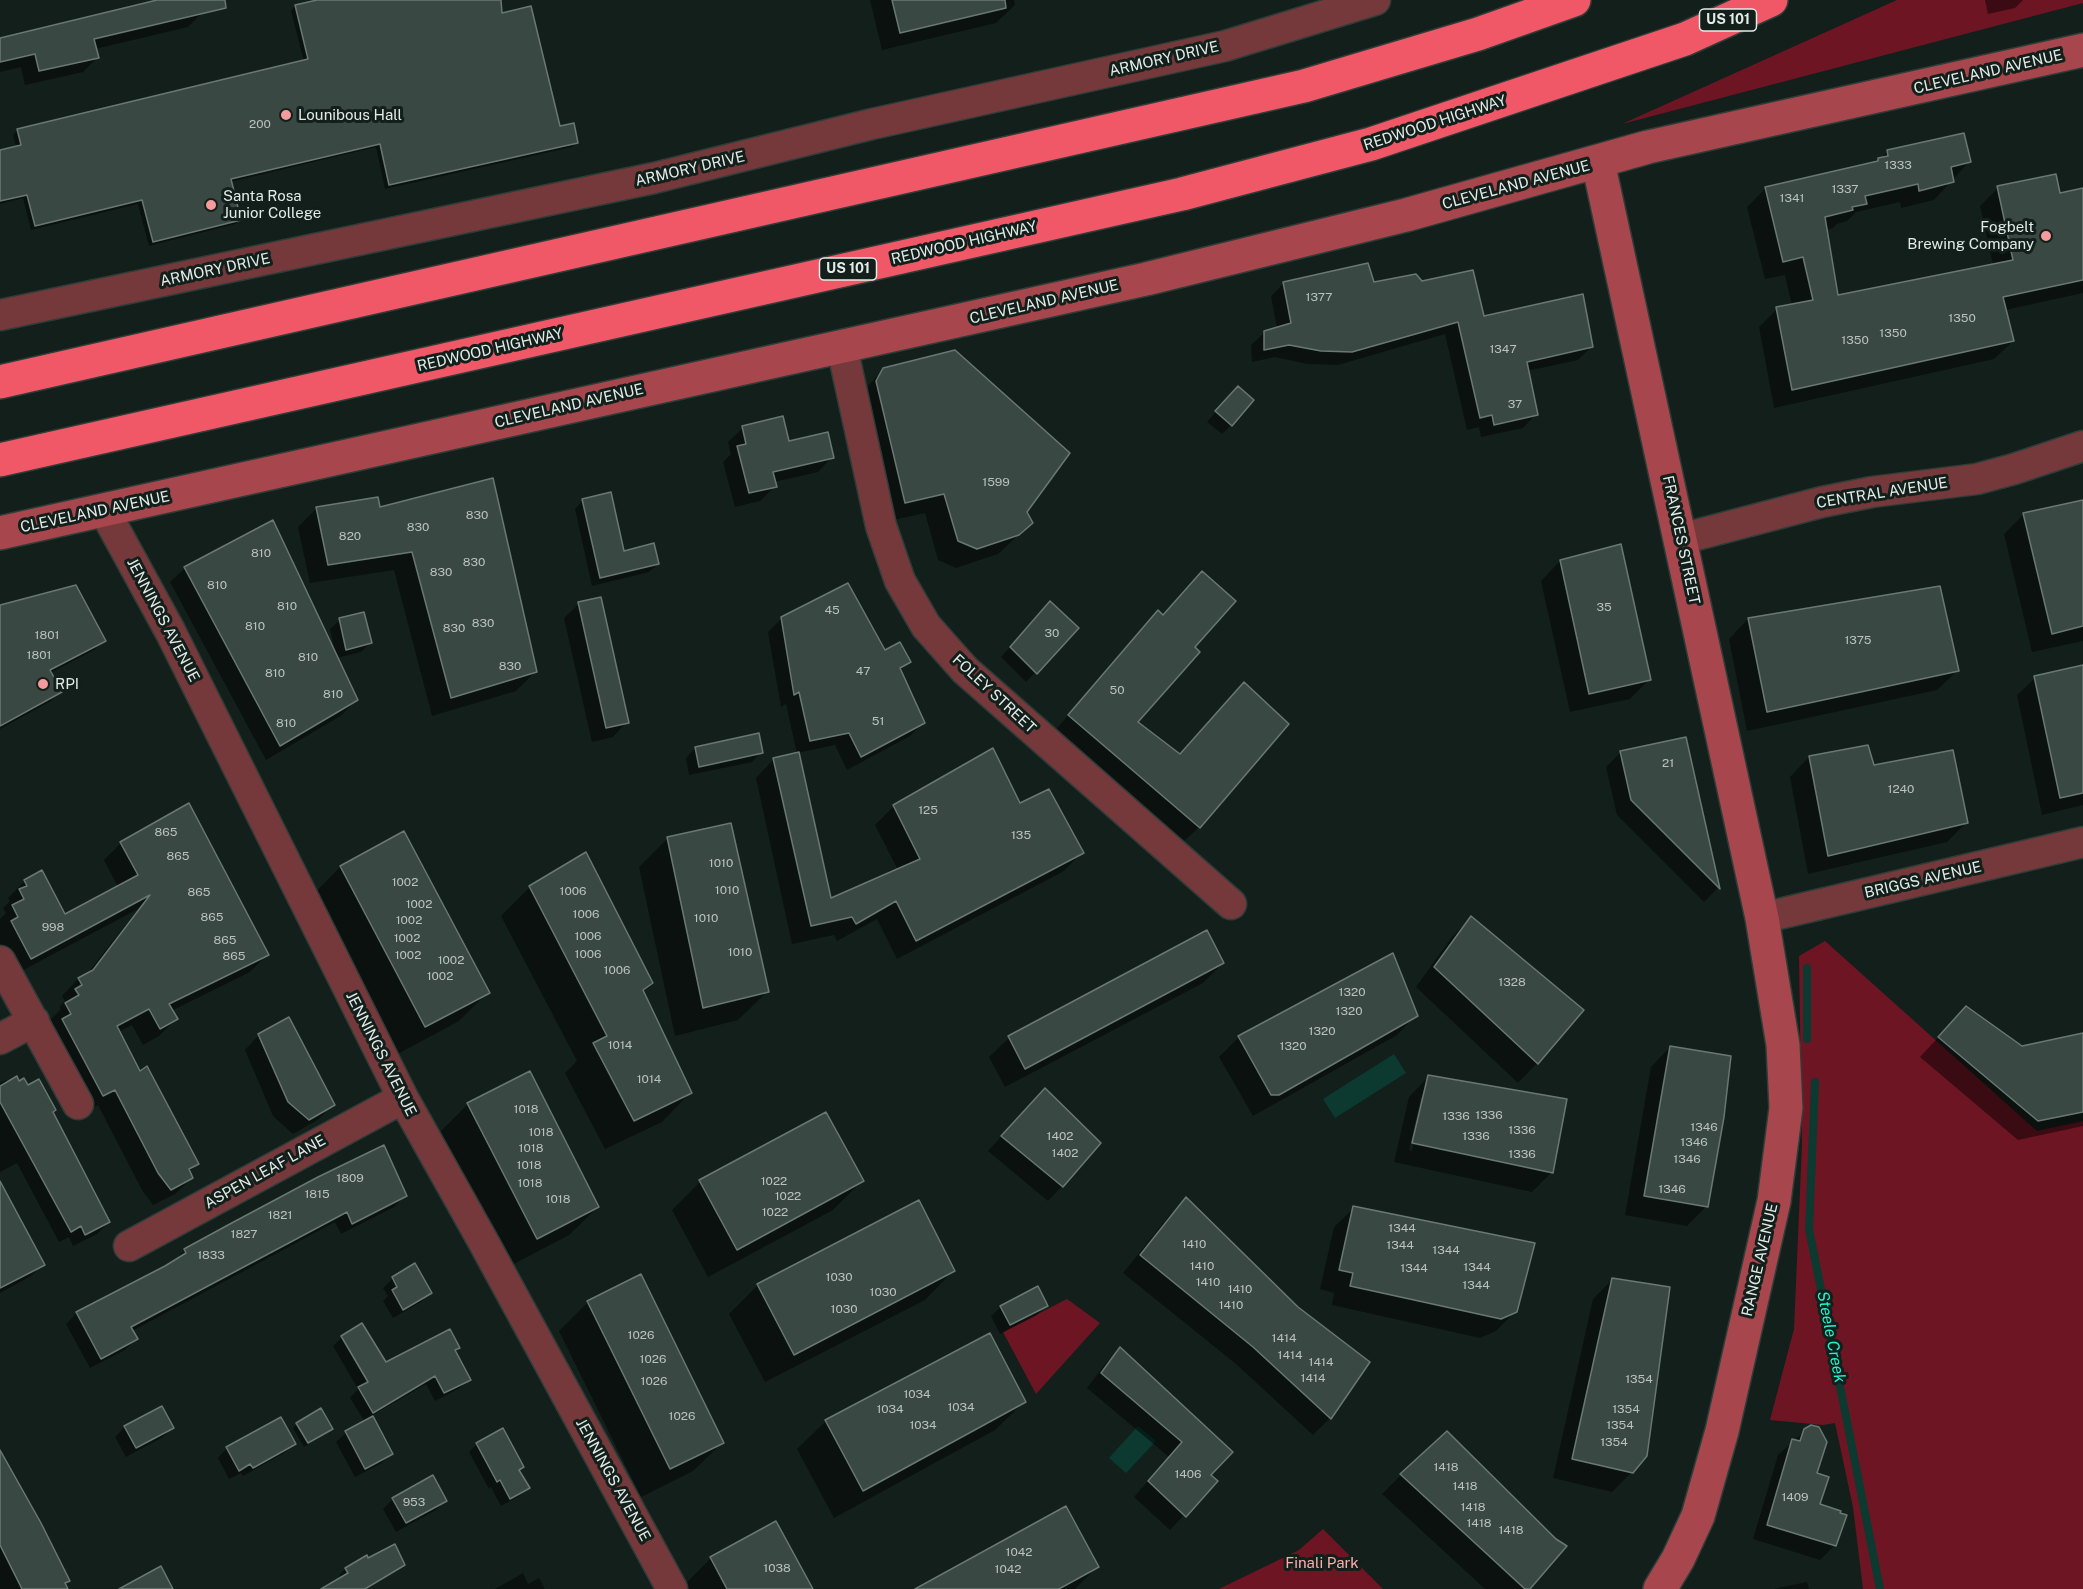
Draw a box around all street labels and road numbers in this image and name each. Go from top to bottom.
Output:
road number: US 101 [1700,9,1756,31]
street label: ARMORY DRIVE [1107,38,1221,80]
street label: CLEVELAND AVENUE [1912,46,2064,98]
street label: REDWOOD HIGHWAY [1361,91,1509,155]
street label: ARMORY DRIVE [633,148,747,190]
street label: CLEVELAND AVENUE [1440,157,1592,213]
street label: REDWOOD HIGHWAY [889,217,1039,269]
street label: ARMORY DRIVE [158,250,272,290]
road number: US 101 [820,258,876,280]
street label: CLEVELAND AVENUE [968,276,1120,328]
street label: REDWOOD HIGHWAY [415,324,565,376]
street label: CLEVELAND AVENUE [493,380,645,432]
street label: FRANCES STREET [1659,474,1703,606]
street label: CENTRAL AVENUE [1815,474,1949,512]
street label: CLEVELAND AVENUE [19,487,171,537]
street label: JENNINGS AVENUE [123,555,203,685]
street label: FOLEY STREET [948,651,1040,737]
street label: BRIGGS AVENUE [1863,858,1983,902]
street label: JENNINGS AVENUE [342,989,420,1119]
street label: ASPEN LEAF LANE [201,1131,329,1213]
street label: RANGE AVENUE [1738,1202,1782,1318]
street label: JENNINGS AVENUE [572,1415,654,1545]

